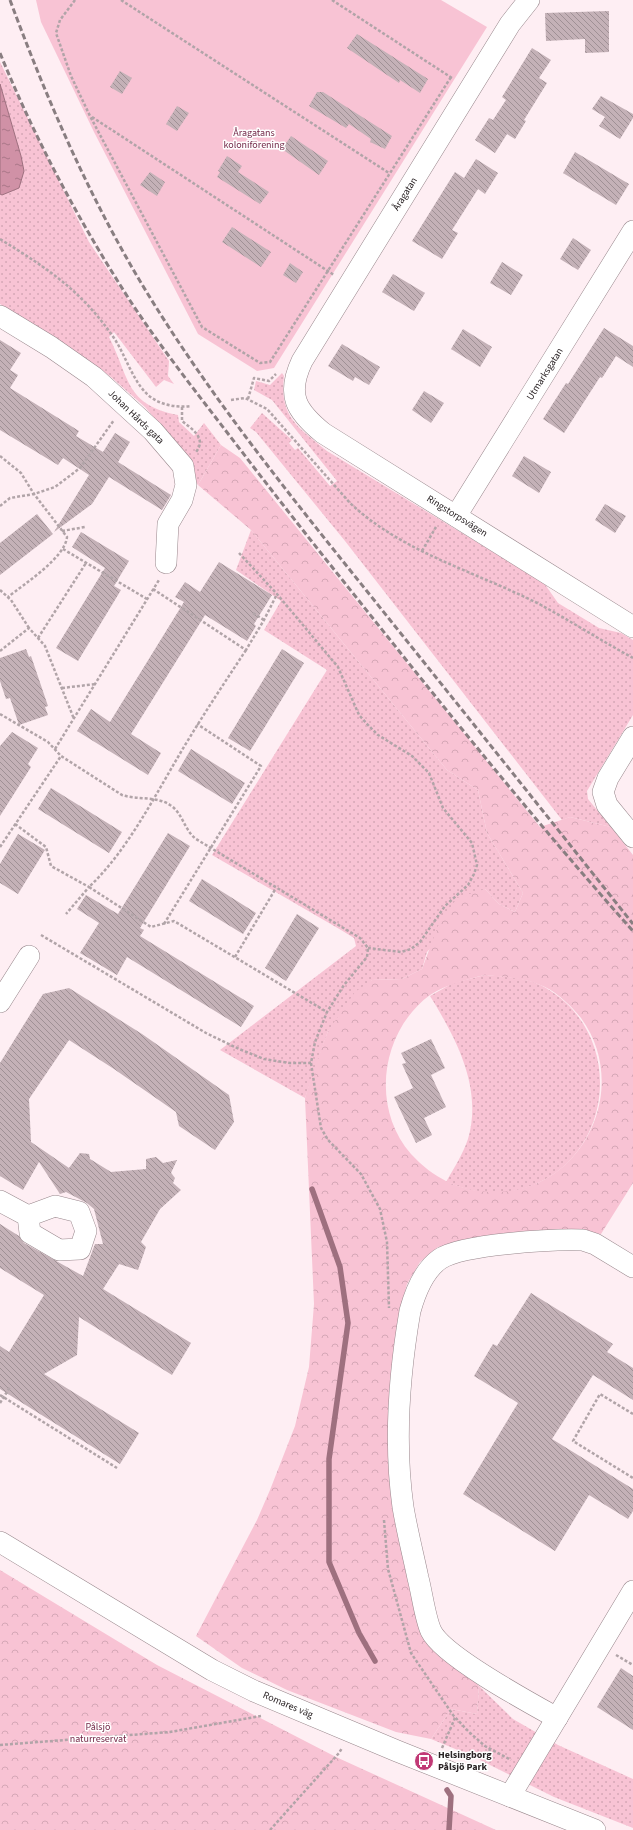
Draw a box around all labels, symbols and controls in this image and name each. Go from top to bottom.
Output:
park label: Åragatans koloniförening [223,126,285,152]
street label: Åragatan [389,175,421,213]
street label: Utmarksgatan [523,345,567,403]
street label: Johan Hårds gata [105,387,167,447]
street label: Ringstorpsvägen [424,492,490,540]
street label: Romares väg [261,1688,315,1722]
park label: Pålsjö naturreservat [70,1720,127,1746]
place label: Helsingborg Pålsjö Park [438,1748,492,1774]
bus stop icon: Helsingborg Pålsjö Park [413,1750,435,1772]

